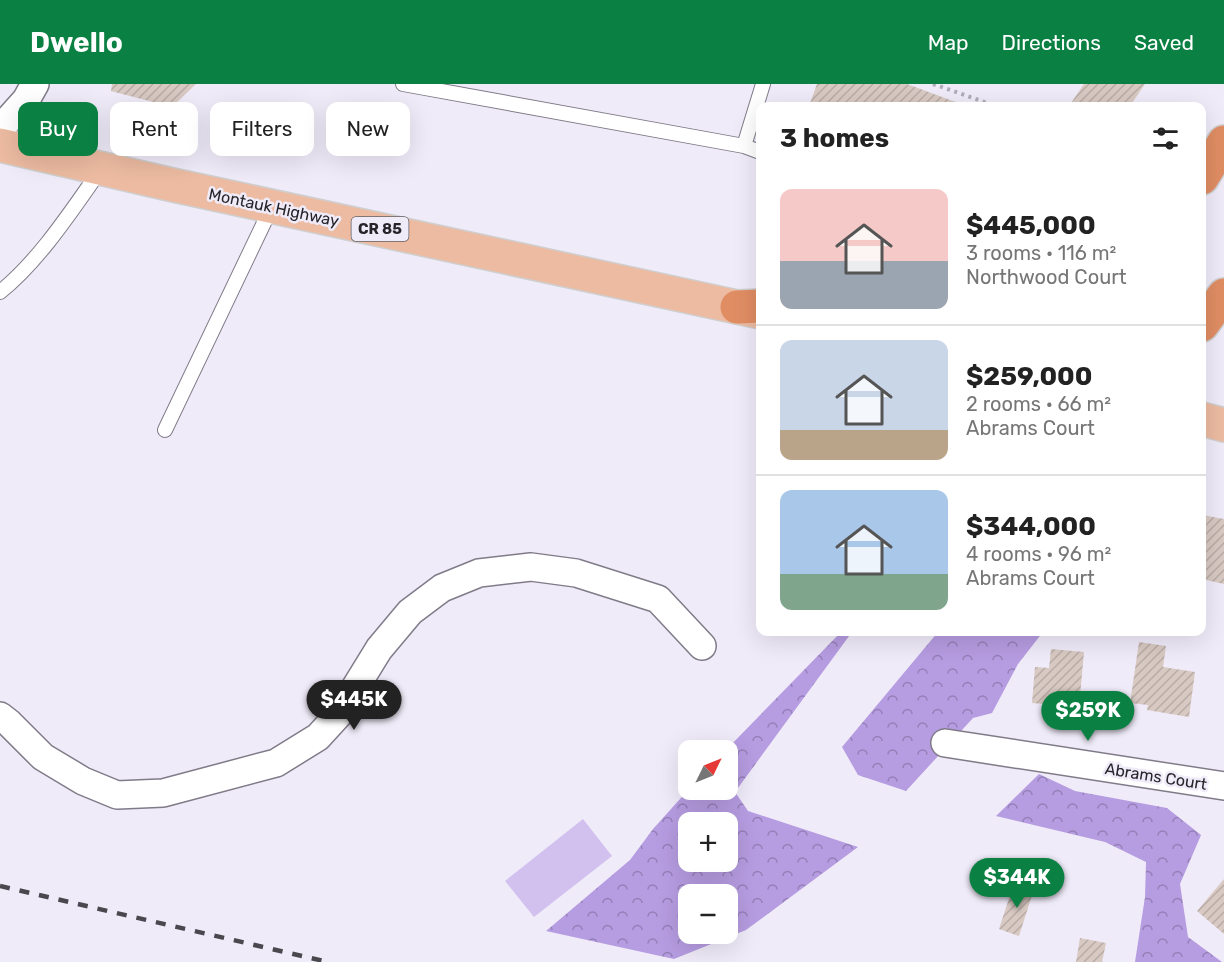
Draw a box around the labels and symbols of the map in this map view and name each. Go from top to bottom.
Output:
street label: Montauk Highway [207,184,341,231]
road number: CR 85 [352,217,409,241]
pin: $445K [312,680,396,731]
pin: $259K [1046,691,1130,742]
north arrow [678,740,738,800]
street label: Abrams Court [1104,759,1208,794]
pin: $344K [975,858,1059,909]

